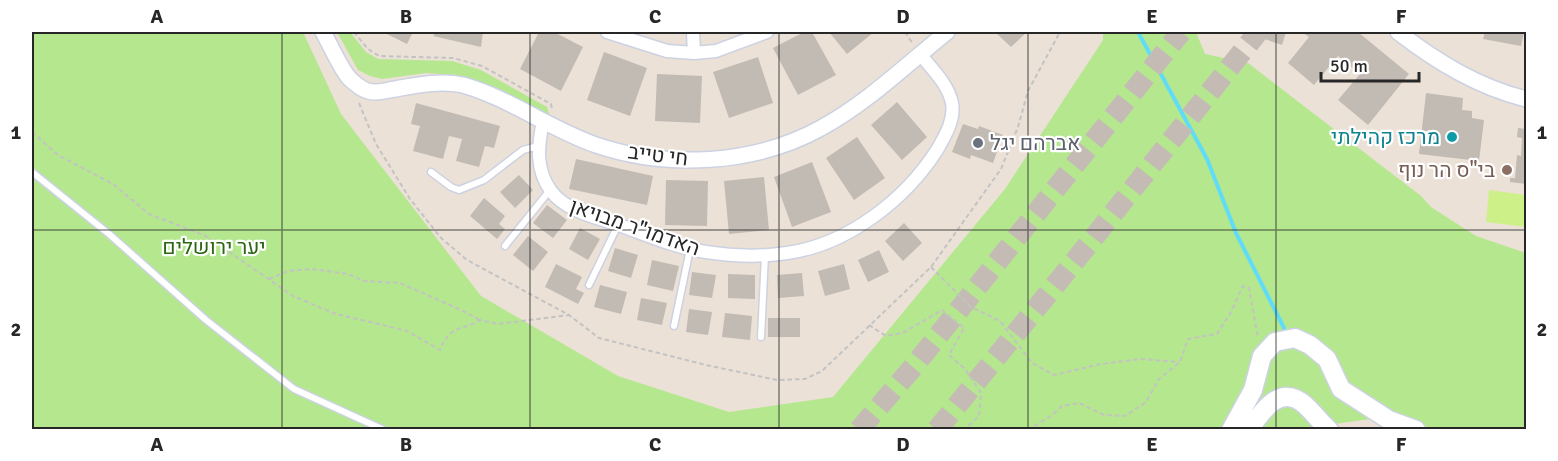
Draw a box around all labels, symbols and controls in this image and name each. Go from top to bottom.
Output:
text: A [151,4,164,29]
text: B [400,4,412,29]
text: C [649,4,661,29]
text: D [896,4,910,29]
text: E [1146,4,1158,29]
text: F [1396,4,1407,29]
scale bar [1321,45,1418,83]
text: 50 m [1330,55,1368,77]
text: 1 [11,120,22,145]
text: 1 [1537,120,1548,145]
place label: מרכז קהילתי [1331,124,1440,150]
place label: אברהם יגל [990,130,1080,156]
marker: מרכז קהילתי [1445,130,1459,144]
marker: אברהם יגל [971,136,985,150]
street label: חי טייב [626,138,690,172]
place label: בי"ס הר נוף [1398,157,1495,183]
marker: בי"ס הר נוף [1500,163,1514,177]
street label: האדמו"ר מבויאן [567,193,703,261]
park label: יער ירושלים [162,234,266,260]
text: 2 [11,317,21,342]
text: 2 [1537,317,1547,342]
text: A [151,432,164,457]
text: B [400,432,412,457]
text: C [649,432,661,457]
text: D [896,432,910,457]
text: E [1146,432,1158,457]
text: F [1396,432,1407,457]

